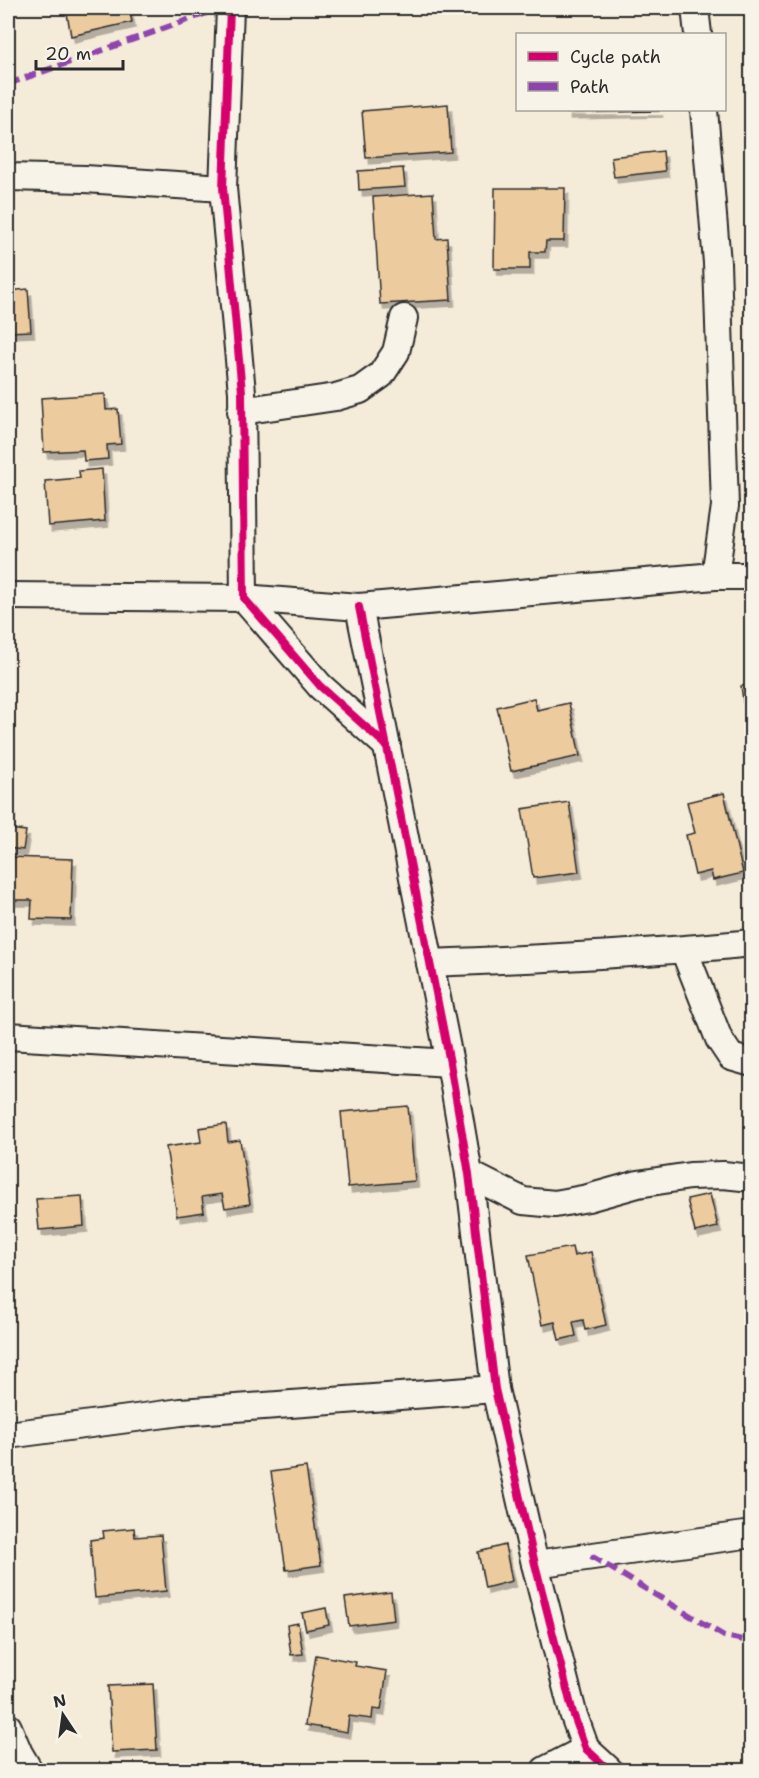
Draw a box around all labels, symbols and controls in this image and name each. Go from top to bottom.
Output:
scale bar [36,33,123,71]
legend [516,33,726,111]
text: 20 m [45,42,91,66]
text: Cycle path [570,45,661,69]
text: Path [570,75,609,99]
north arrow [33,1685,93,1745]
text: N [51,1689,68,1713]

